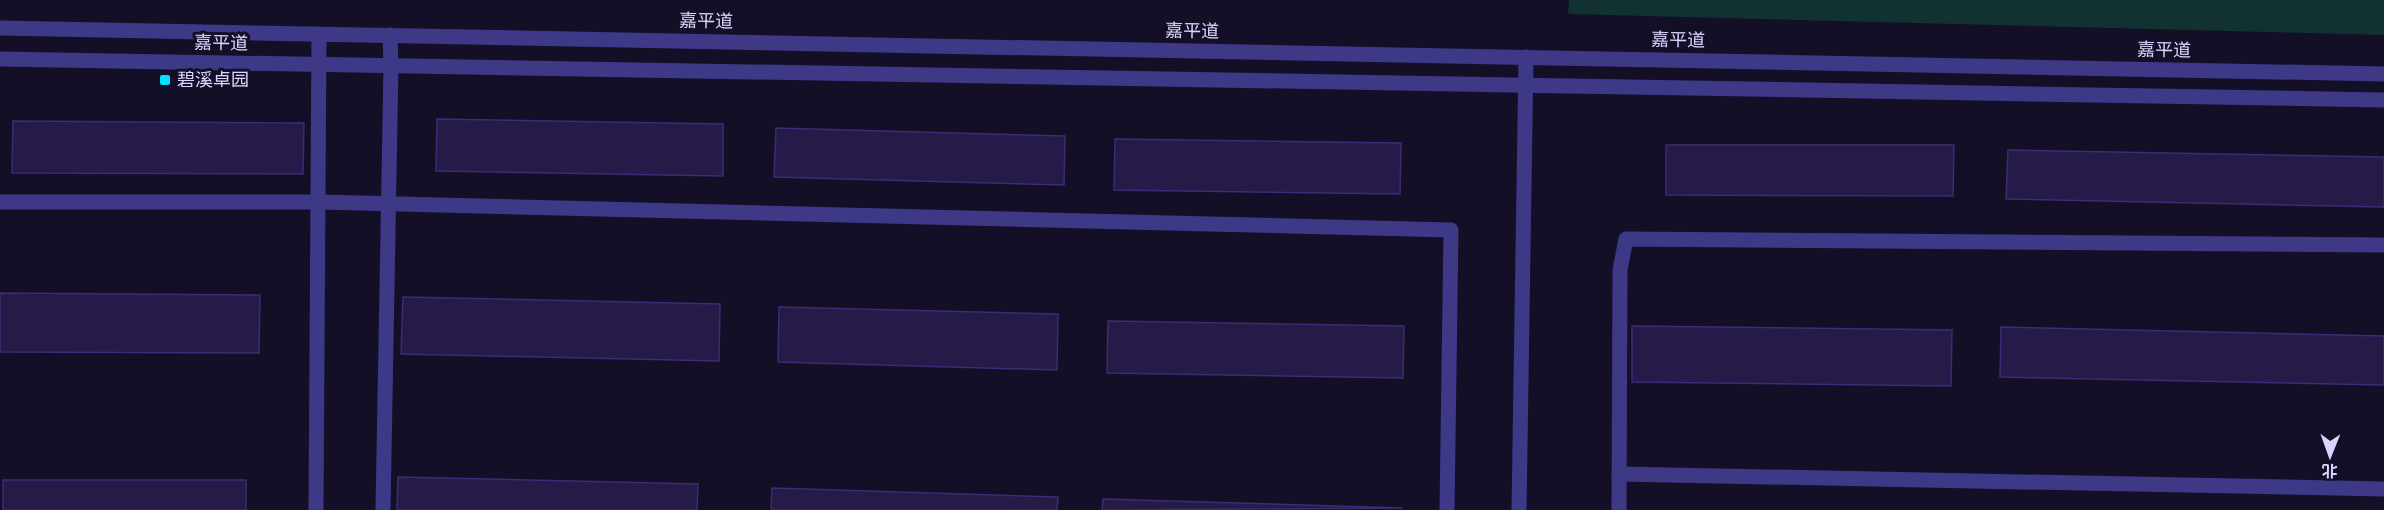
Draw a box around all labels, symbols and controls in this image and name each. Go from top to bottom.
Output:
street label: 嘉平道 [679,10,733,32]
street label: 嘉平道 [1165,20,1219,42]
street label: 嘉平道 [1651,29,1705,51]
street label: 嘉平道 [194,32,248,54]
street label: 嘉平道 [2137,39,2191,61]
place label: 碧溪卓园 [177,69,249,91]
marker: 碧溪卓园 [158,73,172,87]
north arrow [2300,426,2360,486]
text: 北 [2322,460,2338,480]

